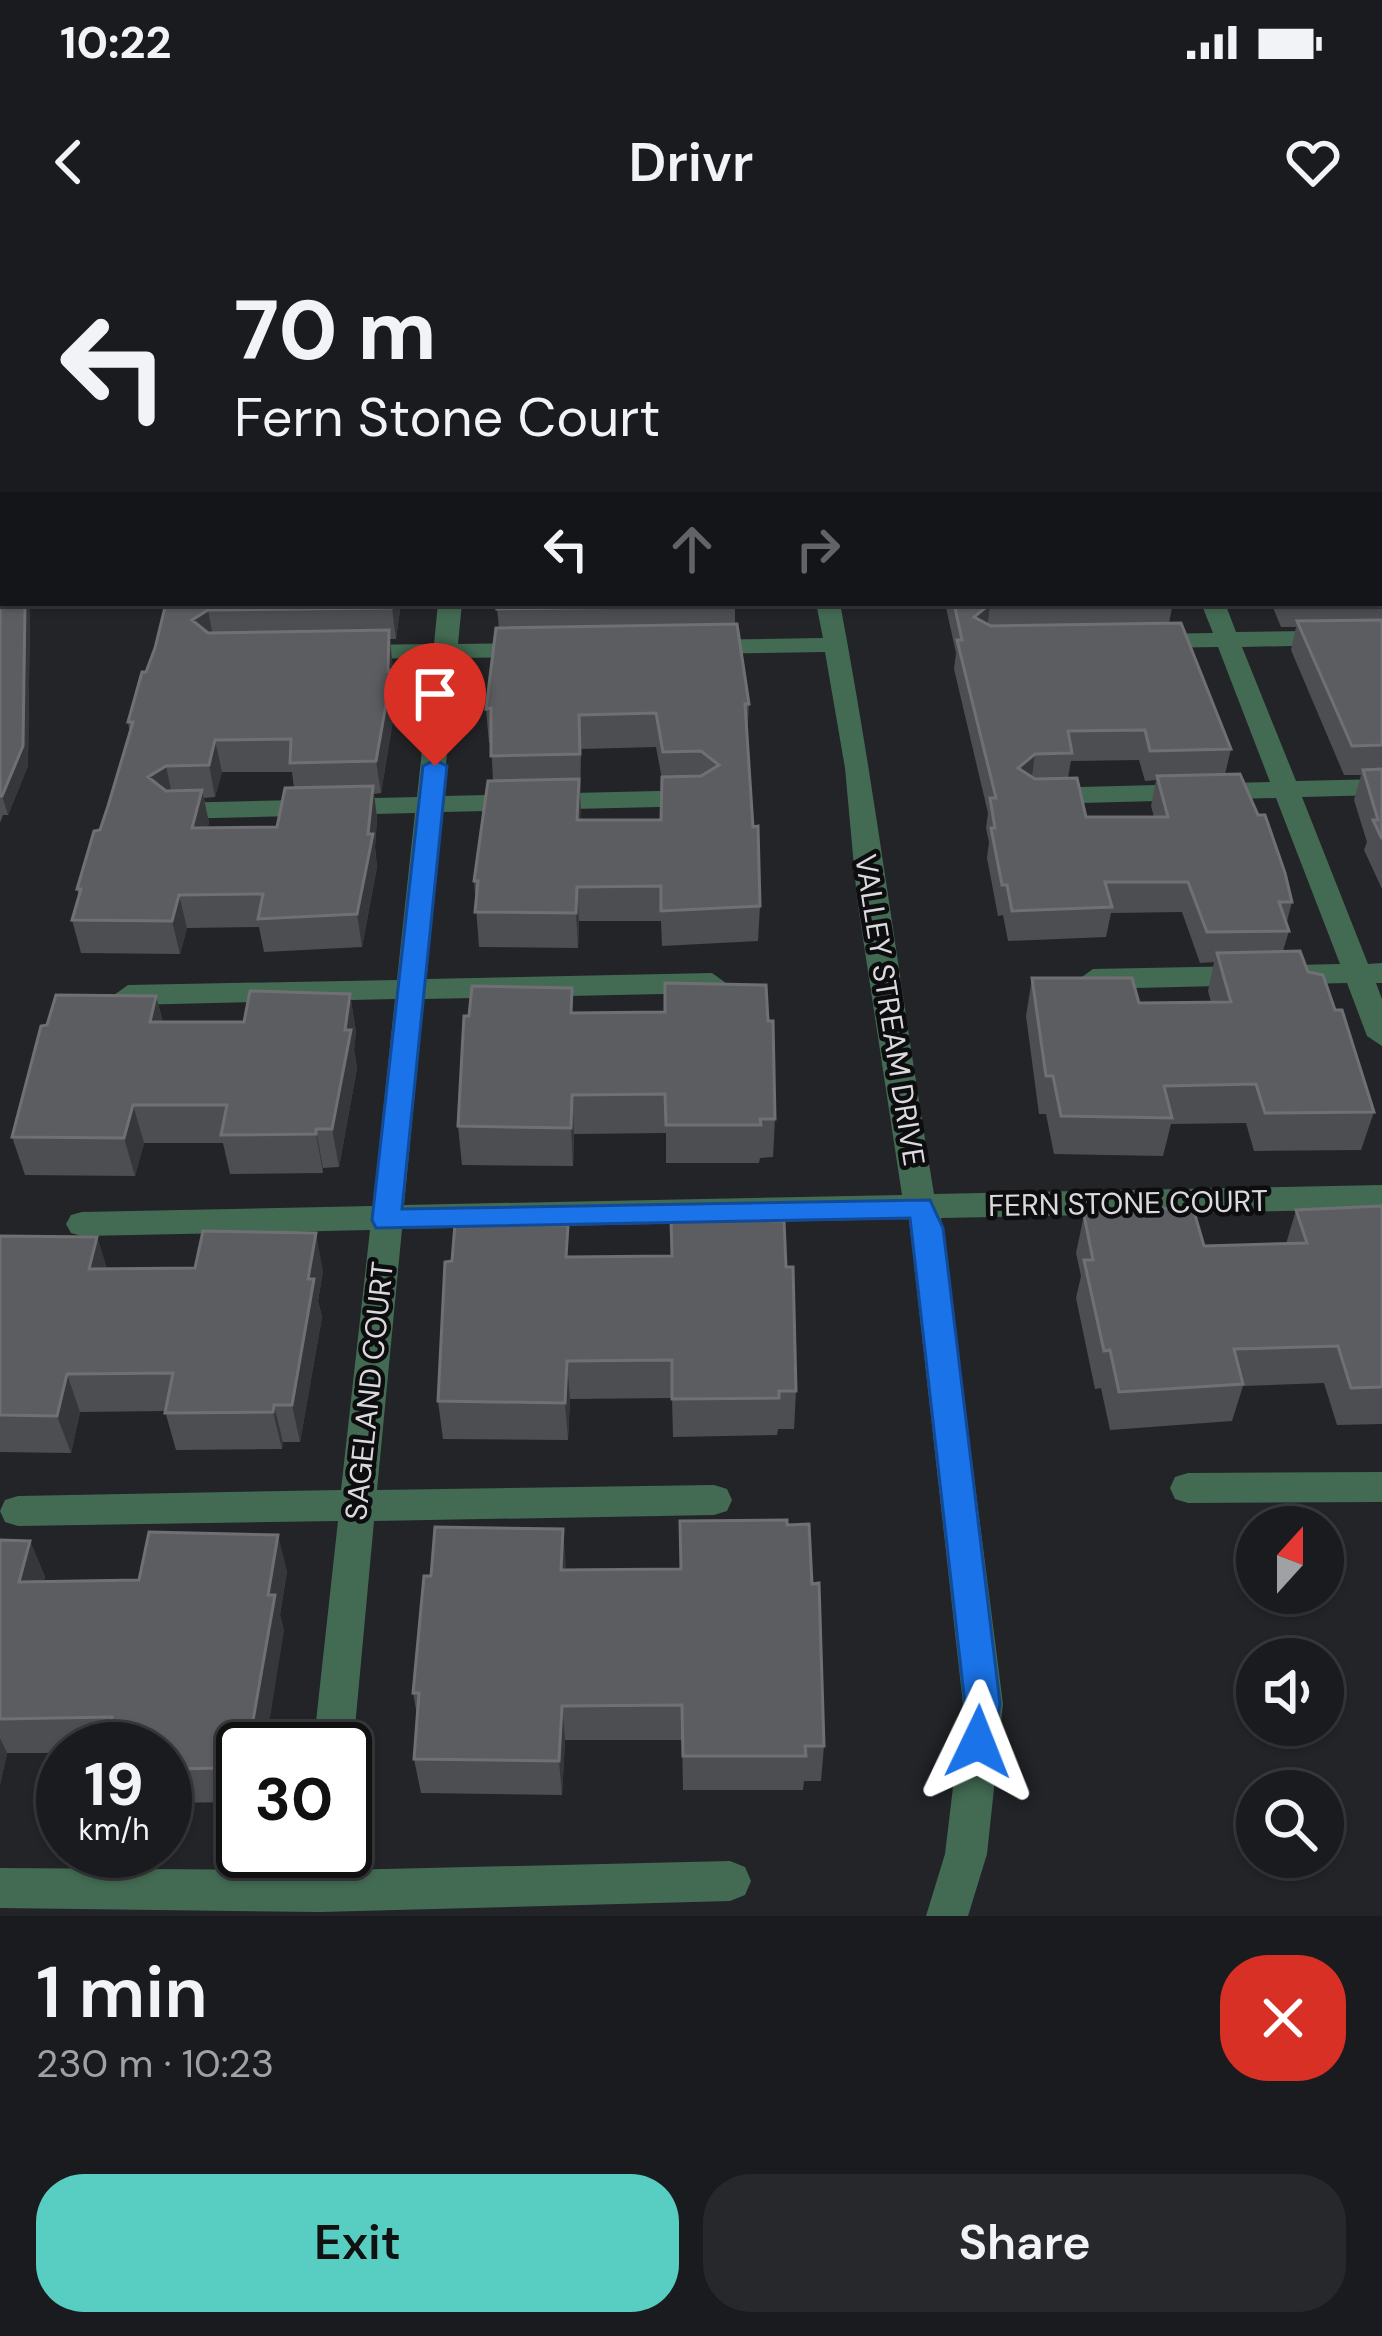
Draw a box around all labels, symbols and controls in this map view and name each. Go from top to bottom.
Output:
text: 10:22 [60,13,171,72]
text: Drivr [629,127,753,198]
icon: back [36,129,102,195]
icon: heart [1280,129,1346,195]
text: 70 m [234,276,437,385]
icon: left [36,288,192,444]
text: Fern Stone Court [234,382,660,453]
icon: left [533,516,599,582]
icon: ahead [659,516,725,582]
icon: right [785,516,851,582]
pin [384,643,486,766]
icon: arrive [402,661,468,727]
street label: VALLEY STREAM DRIVE [846,851,934,1169]
street label: FERN STONE COURT [988,1181,1268,1225]
street label: SAGELAND COURT [336,1260,402,1522]
north arrow [1236,1506,1344,1614]
map controls [1236,1506,1344,1878]
button: sound [1236,1638,1344,1746]
position arrow [915,1679,1041,1805]
speed limit sign: 30 [216,1722,372,1878]
text: 19 [84,1745,144,1824]
button: search [1236,1770,1344,1878]
text: km/h [79,1810,149,1849]
text: 1 min [36,1946,208,2039]
button: close [1220,1955,1346,2081]
text: 230 m · 10:23 [36,2038,274,2089]
button: Exit [36,2174,679,2312]
button: Share [703,2174,1346,2312]

